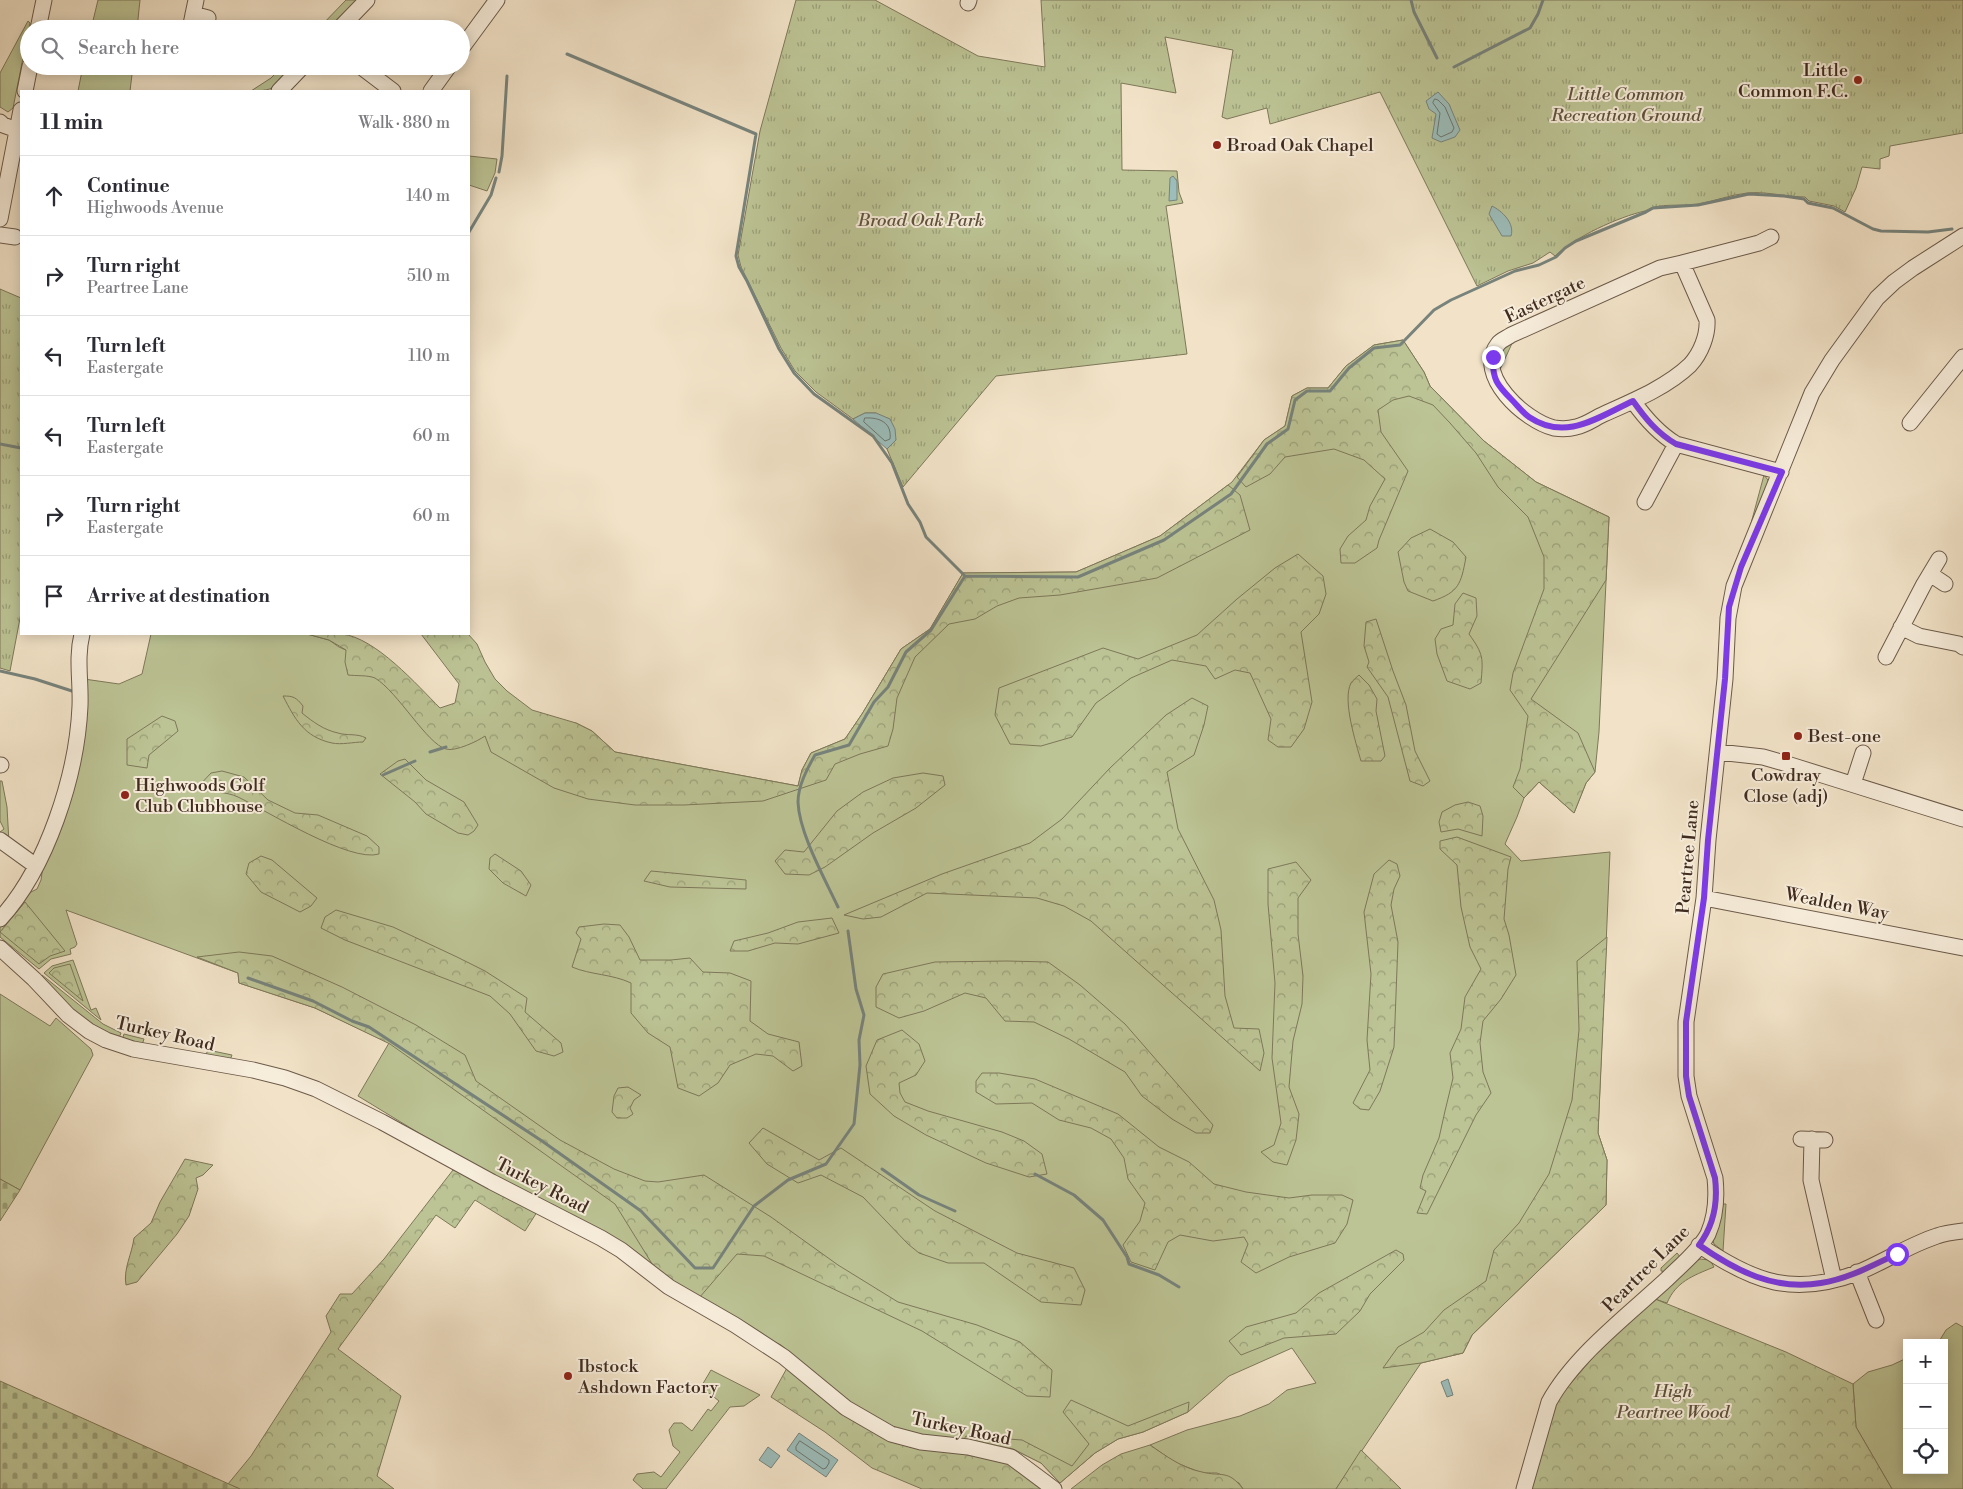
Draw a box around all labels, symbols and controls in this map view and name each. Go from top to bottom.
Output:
search box [20,20,470,75]
icon: search [38,34,66,62]
text: Search here [78,36,179,60]
place label: Little Common F.C. [1738,59,1848,103]
marker: Little Common F.C. [1852,74,1864,86]
park label: Little Common Recreation Ground [1550,83,1702,127]
text: 11 min [40,110,103,136]
text: Walk · 880 m [359,113,450,133]
place label: Broad Oak Chapel [1226,134,1374,157]
marker: Broad Oak Chapel [1211,139,1223,151]
text: Continue [87,174,170,198]
icon: ahead [40,182,68,210]
text: 140 m [406,186,450,206]
text: Highwoods Avenue [87,198,224,218]
park label: Broad Oak Park [857,209,984,232]
text: Turn right [87,254,180,278]
icon: right [40,262,68,290]
text: 510 m [407,266,450,286]
street label: Eastergate [1501,271,1589,329]
text: Peartree Lane [87,278,189,298]
text: Turn left [87,334,166,358]
icon: left [40,342,68,370]
text: 110 m [408,346,450,366]
route end [1482,346,1505,369]
text: Eastergate [87,358,164,378]
text: Turn left [87,414,166,438]
icon: left [40,422,68,450]
text: 60 m [412,426,450,446]
text: Eastergate [87,438,164,458]
text: Turn right [87,494,180,518]
icon: right [40,502,68,530]
text: 60 m [412,506,450,526]
text: Eastergate [87,518,164,538]
icon: arrive [40,582,68,610]
text: Arrive at destination [87,584,270,608]
place label: Best-one [1807,725,1881,748]
marker: Best-one [1792,730,1804,742]
marker: Cowdray Close (adj) [1780,750,1792,762]
place label: Cowdray Close (adj) [1744,764,1828,808]
place label: Highwoods Golf Club Clubhouse [135,774,266,818]
marker: Highwoods Golf Club Clubhouse [119,789,131,801]
street label: Peartree Lane [1672,799,1704,915]
street label: Wealden Way [1782,882,1891,925]
street label: Turkey Road [113,1011,218,1057]
street label: Turkey Road [492,1153,593,1220]
street label: Peartree Lane [1597,1220,1695,1318]
route start [1886,1243,1909,1266]
map controls [1903,1339,1948,1474]
button: + [1903,1339,1948,1384]
place label: Ibstock Ashdown Factory [577,1355,718,1399]
marker: Ibstock Ashdown Factory [562,1370,574,1382]
park label: High Peartree Wood [1616,1380,1730,1424]
button: − [1903,1384,1948,1429]
street label: Turkey Road [909,1407,1014,1451]
button: locate [1903,1429,1948,1474]

